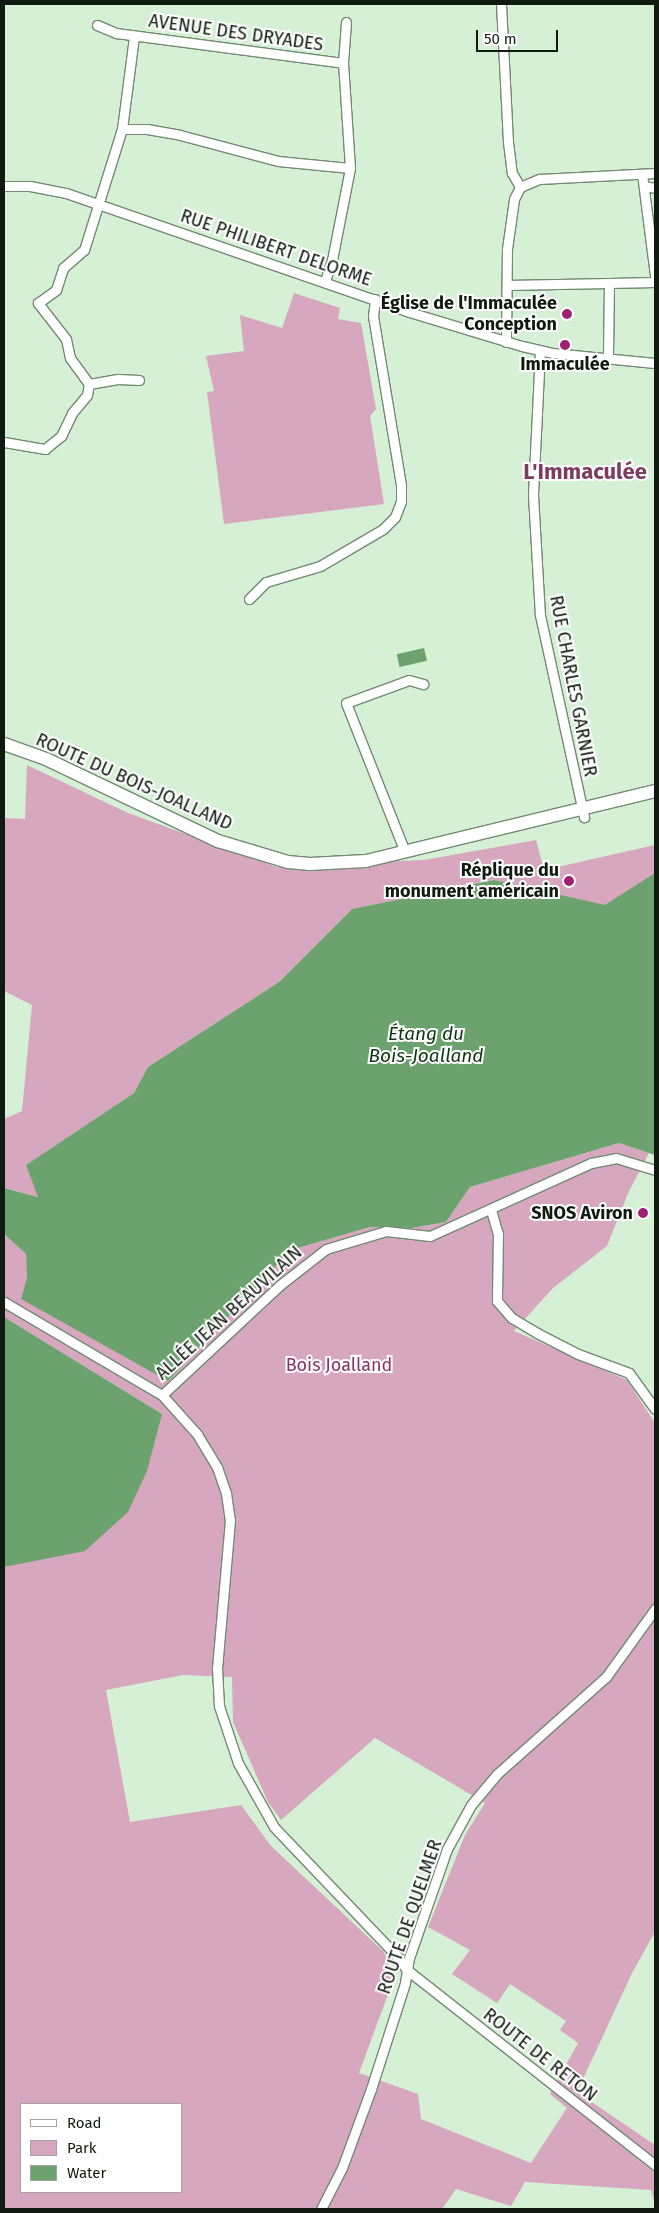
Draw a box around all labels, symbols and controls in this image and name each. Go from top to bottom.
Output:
street label: AVENUE DES DRYADES [147,10,325,56]
scale bar [479,20,562,52]
text: 50 m [484,30,517,48]
street label: RUE PHILIBERT DELORME [178,205,374,291]
place label: Église de l'Immaculée Conception [381,293,557,336]
marker: Église de l'Immaculée Conception [561,308,573,320]
marker: Immaculée [559,339,571,351]
place label: Immaculée [520,353,610,375]
district label: L'Immaculée [523,459,647,485]
street label: RUE CHARLES GARNIER [545,593,601,779]
street label: ROUTE DU BOIS-JOALLAND [32,729,236,835]
place label: Réplique du monument américain [385,860,559,902]
marker: Réplique du monument américain [563,875,575,887]
water label: Étang du Bois-Joalland [369,1023,483,1067]
place label: SNOS Aviron [531,1202,633,1224]
marker: SNOS Aviron [637,1207,649,1219]
street label: ALLÉE JEAN BEAUVILAIN [151,1242,307,1384]
park label: Bois Joalland [286,1354,392,1376]
street label: ROUTE DE QUELMER [373,1837,447,1997]
street label: ROUTE DE RETON [479,2004,601,2106]
legend [20,2103,182,2193]
text: Road [67,2114,102,2132]
text: Park [67,2139,97,2157]
text: Water [67,2164,106,2182]

